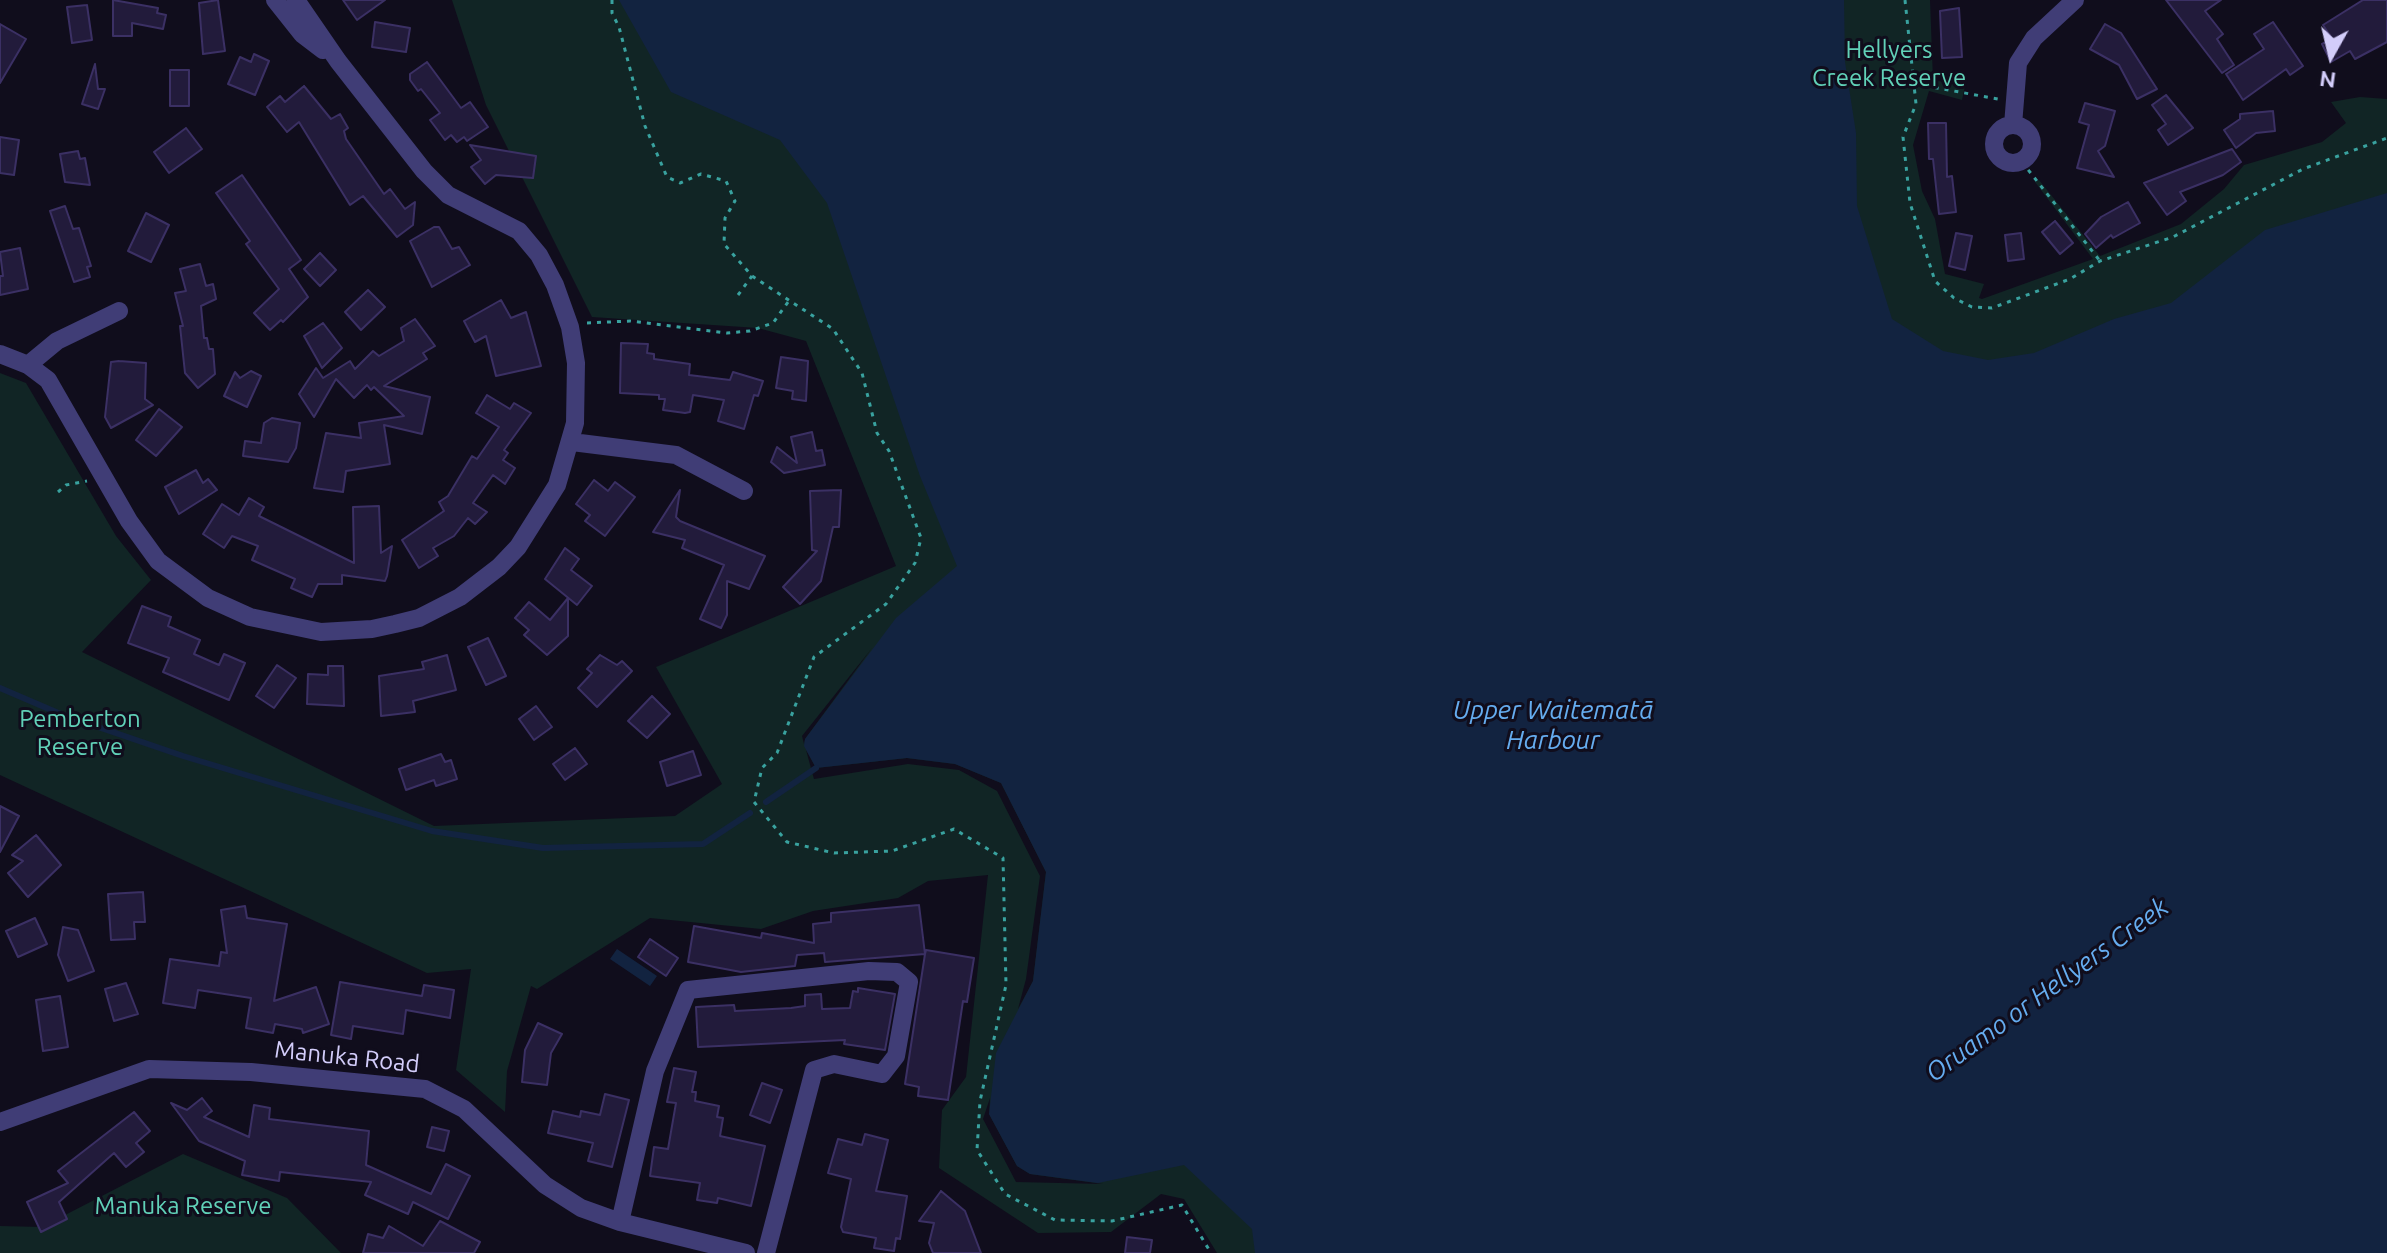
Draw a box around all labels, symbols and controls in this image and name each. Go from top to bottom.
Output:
north arrow [2291,16,2371,96]
park label: Hellyers Creek Reserve [1812,36,1966,92]
text: N [2318,67,2337,94]
water label: Upper Waitematā Harbour [1453,694,1653,756]
park label: Pemberton Reserve [19,705,141,761]
water label: Oruamo or Hellyers Creek [1920,891,2174,1089]
street label: Manuka Road [273,1035,421,1079]
park label: Manuka Reserve [95,1192,271,1220]

